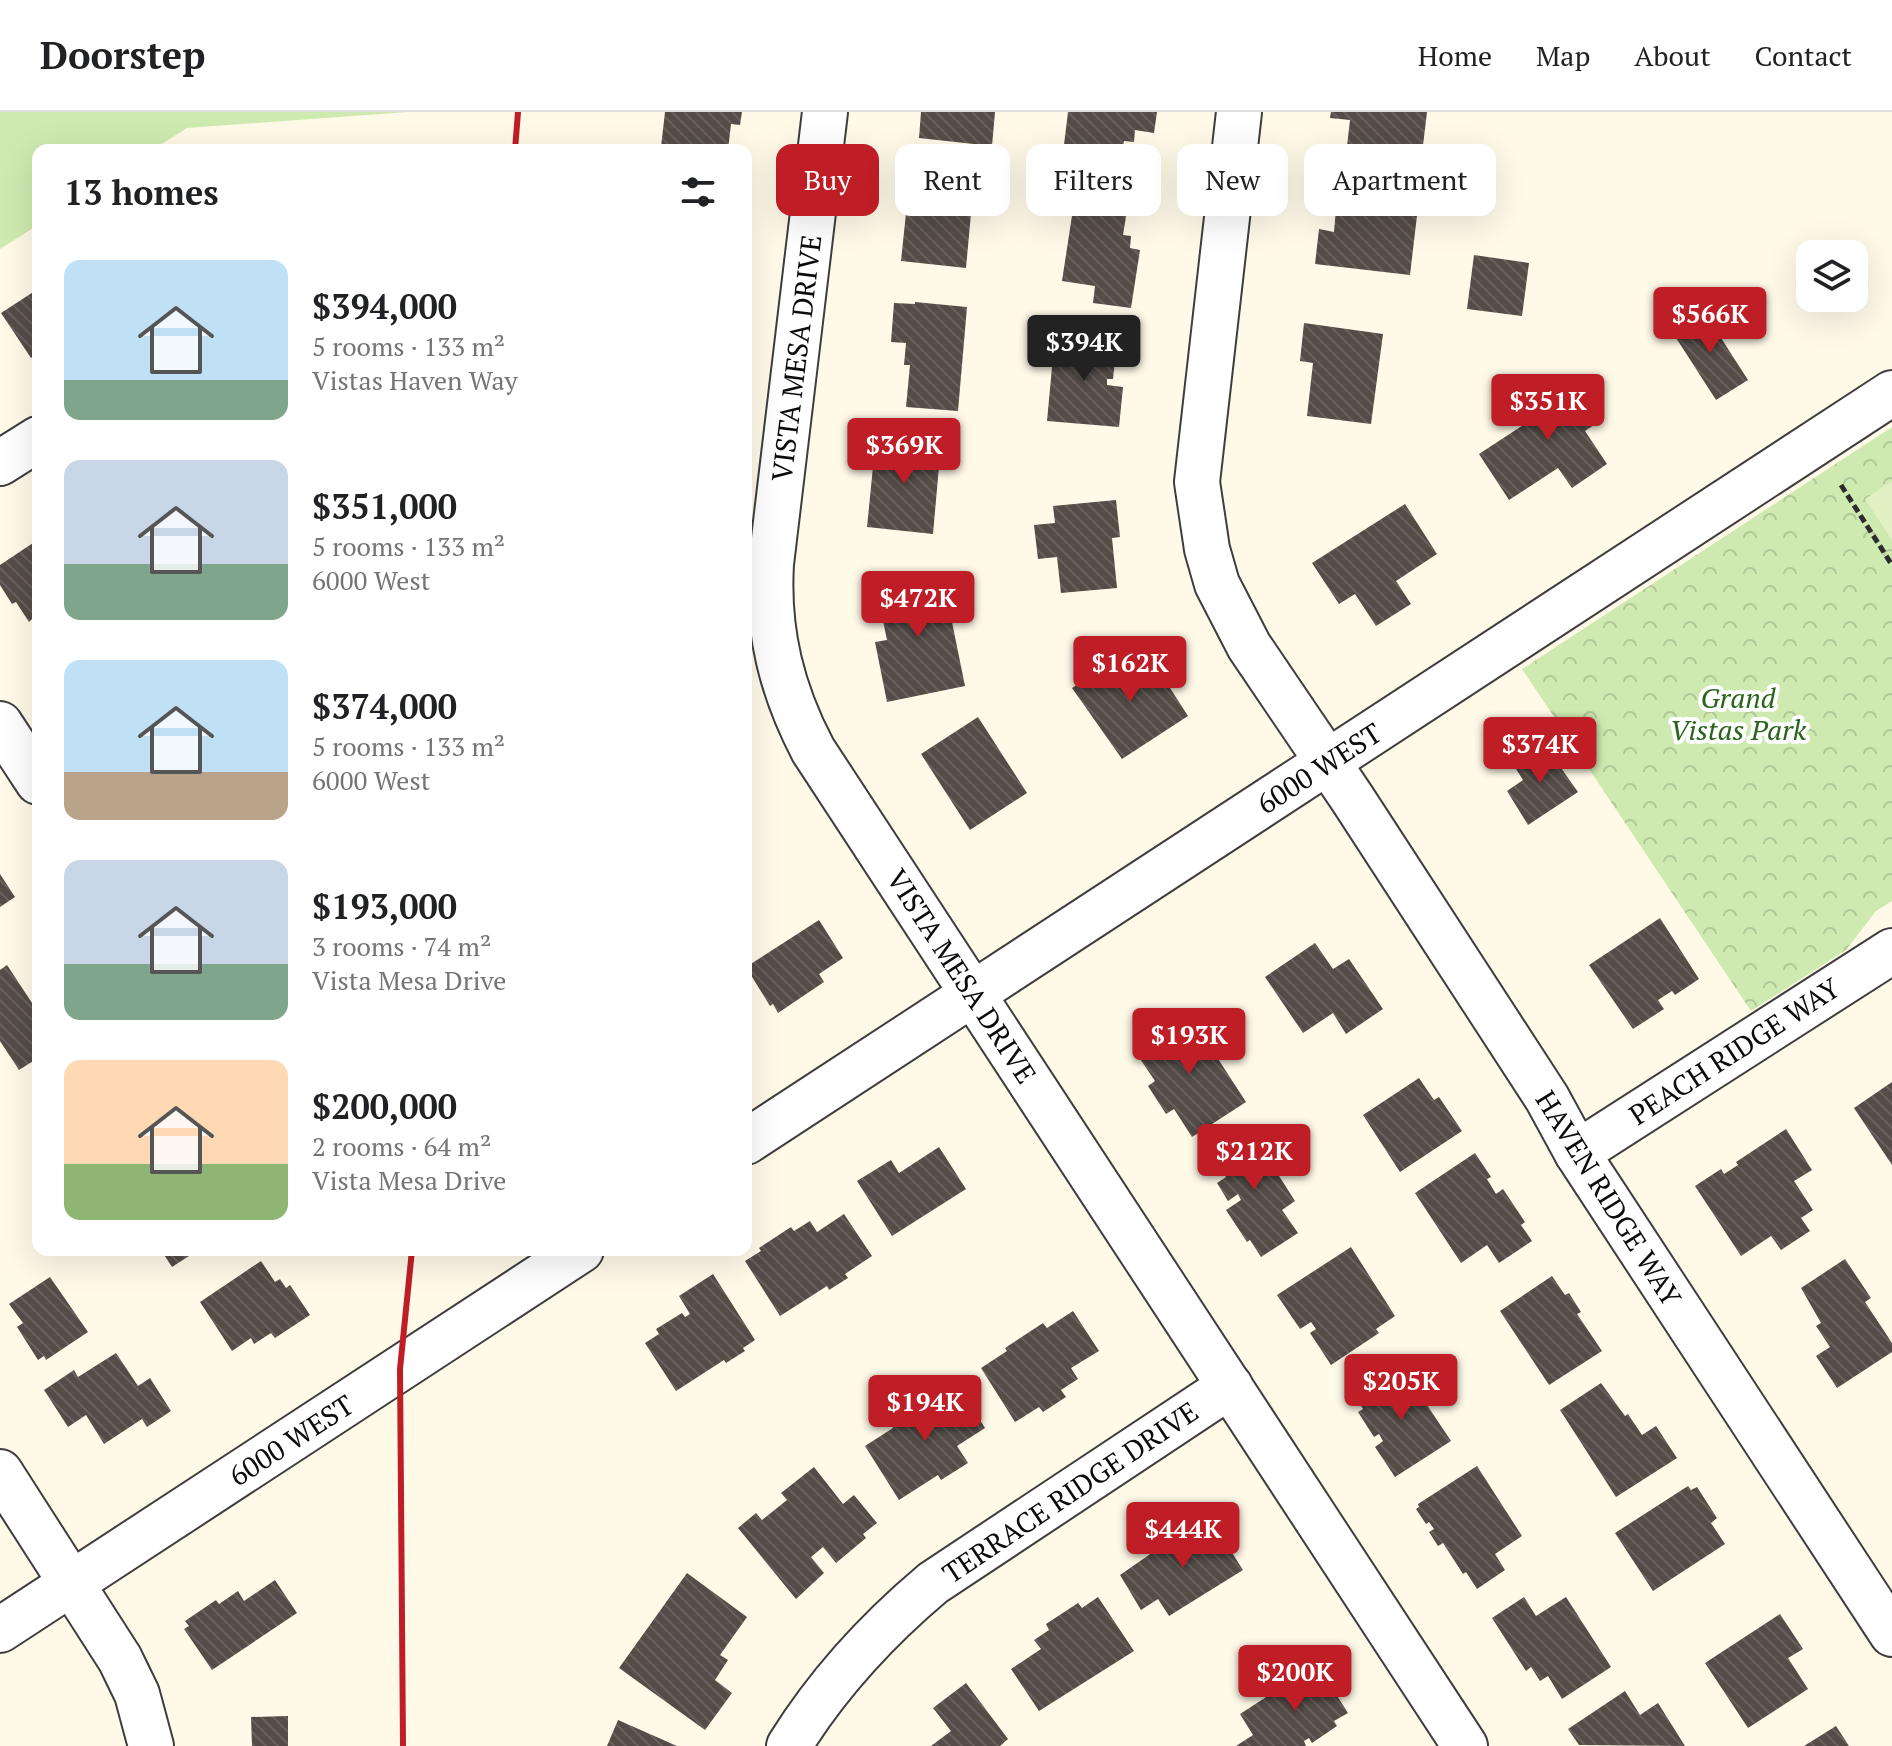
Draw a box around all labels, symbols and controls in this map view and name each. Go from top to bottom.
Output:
text: Doorstep [40,30,205,80]
text: Home [1418,37,1492,74]
text: Map [1536,37,1590,74]
text: About [1634,37,1711,74]
text: Contact [1755,37,1852,74]
chip: Buy [776,144,879,216]
chip: Rent [895,144,1010,216]
chip: Filters [1026,144,1161,216]
chip: New [1177,144,1288,216]
chip: Apartment [1304,144,1496,216]
text: 13 homes [64,170,219,215]
icon: filters [676,170,720,214]
street label: VISTA MESA DRIVE [763,232,829,484]
map controls [1796,240,1868,312]
button: layers [1796,240,1868,312]
text: $394,000 [312,284,457,329]
pin: $566K [1654,287,1766,355]
icon: home [128,292,224,388]
text: $566K [1671,296,1749,330]
pin: $394K [1028,315,1140,383]
text: $394K [1045,324,1123,358]
text: 5 rooms · 133 m² [312,329,505,363]
text: Vistas Haven Way [312,363,518,397]
pin: $351K [1492,374,1604,442]
text: $351K [1509,383,1587,417]
pin: $369K [848,418,960,486]
text: $369K [865,427,943,461]
text: $351,000 [312,484,457,529]
icon: home [128,492,224,588]
text: 5 rooms · 133 m² [312,529,505,563]
text: 6000 West [312,563,430,597]
pin: $472K [862,571,974,639]
text: $472K [879,580,957,614]
pin: $162K [1074,636,1186,704]
text: $162K [1091,645,1169,679]
park label: Grand Vistas Park [1670,679,1807,748]
text: $374,000 [312,684,457,729]
icon: home [128,692,224,788]
street label: 6000 WEST [1250,714,1388,822]
pin: $374K [1484,717,1596,785]
text: $374K [1501,726,1579,760]
text: 5 rooms · 133 m² [312,729,505,763]
text: 6000 West [312,763,430,797]
street label: VISTA MESA DRIVE [879,862,1045,1090]
text: $193,000 [312,884,457,929]
icon: home [128,892,224,988]
text: 3 rooms · 74 m² [312,929,491,963]
text: Vista Mesa Drive [312,963,506,997]
street label: PEACH RIDGE WAY [1622,969,1847,1133]
pin: $193K [1133,1008,1245,1076]
text: $193K [1150,1017,1228,1051]
street label: HAVEN RIDGE WAY [1528,1083,1691,1314]
text: $200,000 [312,1084,457,1129]
icon: home [128,1092,224,1188]
pin: $212K [1198,1124,1310,1192]
text: 2 rooms · 64 m² [312,1129,491,1163]
text: $212K [1215,1133,1293,1167]
text: Vista Mesa Drive [312,1163,506,1197]
pin: $205K [1345,1354,1457,1422]
text: $205K [1362,1363,1440,1397]
pin: $194K [869,1375,981,1443]
text: $194K [886,1384,964,1418]
street label: 6000 WEST [222,1386,360,1494]
street label: TERRACE RIDGE DRIVE [935,1393,1205,1591]
pin: $444K [1127,1502,1239,1570]
text: $444K [1144,1511,1222,1545]
pin: $200K [1239,1645,1351,1713]
text: $200K [1256,1654,1334,1688]

